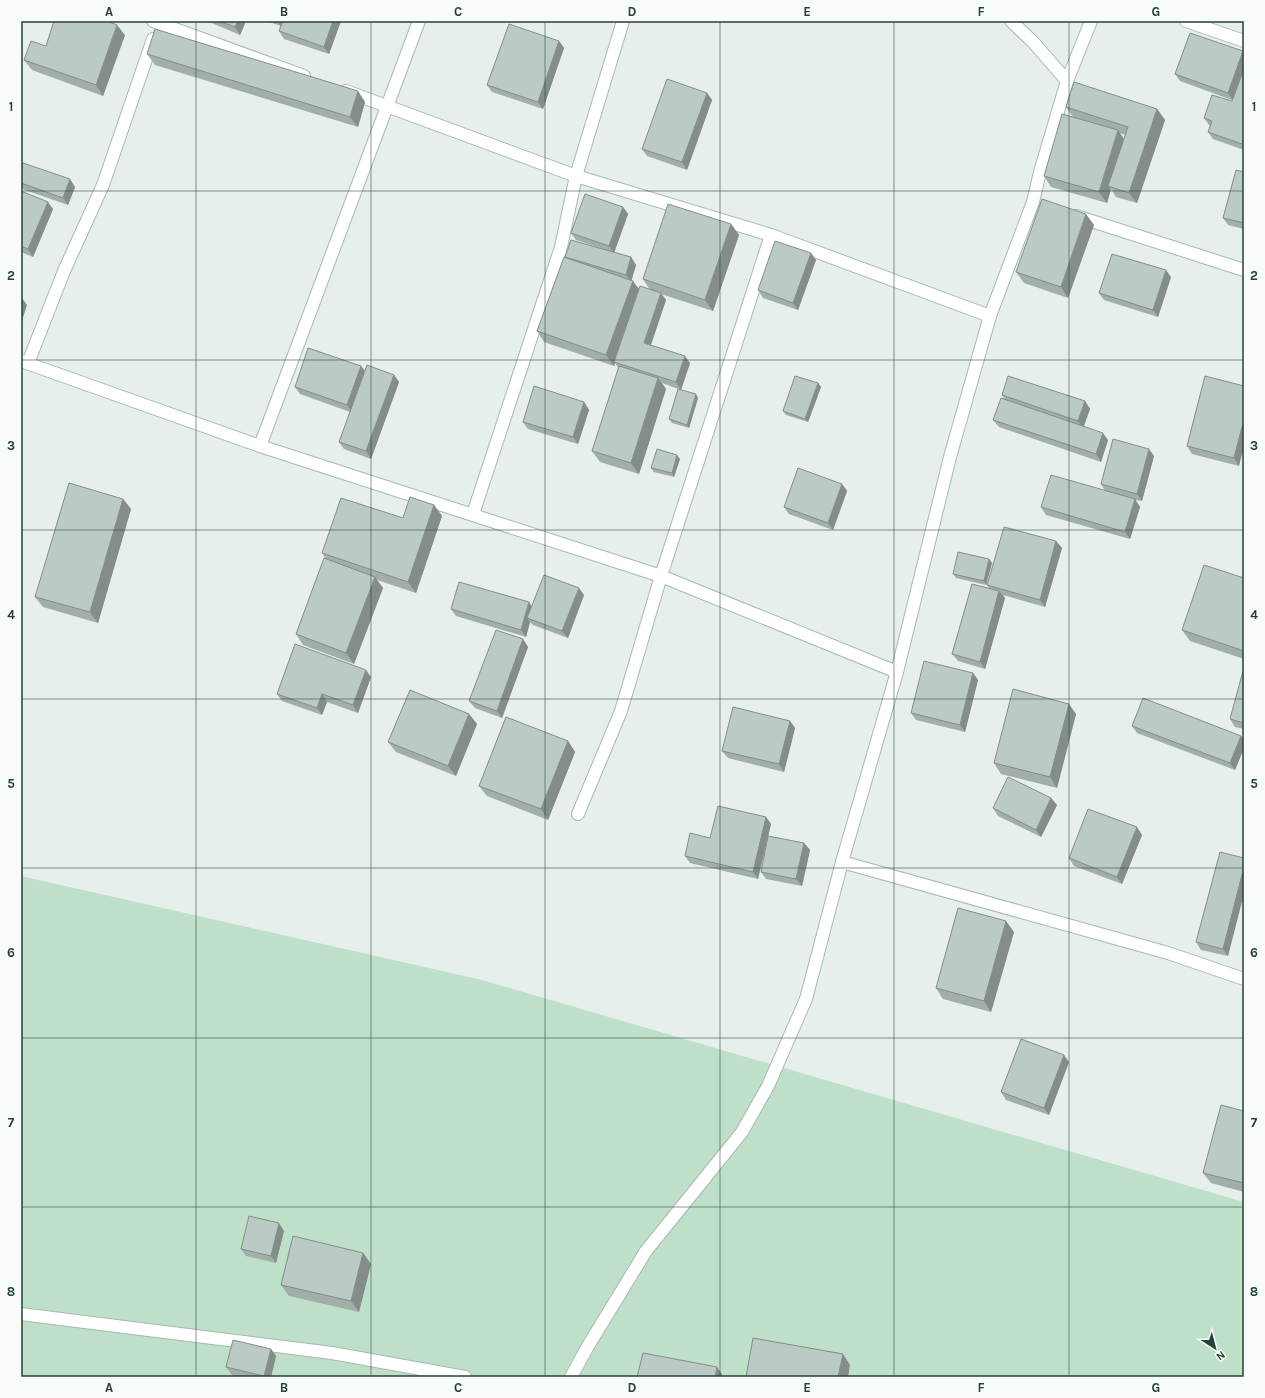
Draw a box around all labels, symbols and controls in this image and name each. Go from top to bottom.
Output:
text: A [105,4,113,19]
text: B [280,4,288,19]
text: C [454,4,462,19]
text: D [628,4,637,19]
text: E [803,4,811,19]
text: F [977,4,985,19]
text: G [1152,4,1160,19]
text: 1 [9,99,13,114]
text: 1 [1252,99,1256,114]
text: 2 [7,268,15,283]
text: 2 [1250,268,1258,283]
text: 3 [7,438,15,453]
text: 3 [1250,438,1258,453]
text: 4 [7,607,15,622]
text: 4 [1250,607,1258,622]
text: 5 [7,776,15,791]
text: 5 [1250,776,1258,791]
text: 6 [7,945,15,960]
text: 6 [1250,945,1258,960]
text: 7 [8,1115,15,1130]
text: 7 [1251,1115,1258,1130]
text: 8 [7,1284,15,1299]
text: 8 [1250,1284,1258,1299]
north arrow [1195,1328,1235,1368]
text: N [1214,1348,1228,1363]
text: A [105,1380,113,1395]
text: B [280,1380,288,1395]
text: C [454,1380,462,1395]
text: D [628,1380,637,1395]
text: E [803,1380,811,1395]
text: F [977,1380,985,1395]
text: G [1152,1380,1160,1395]

